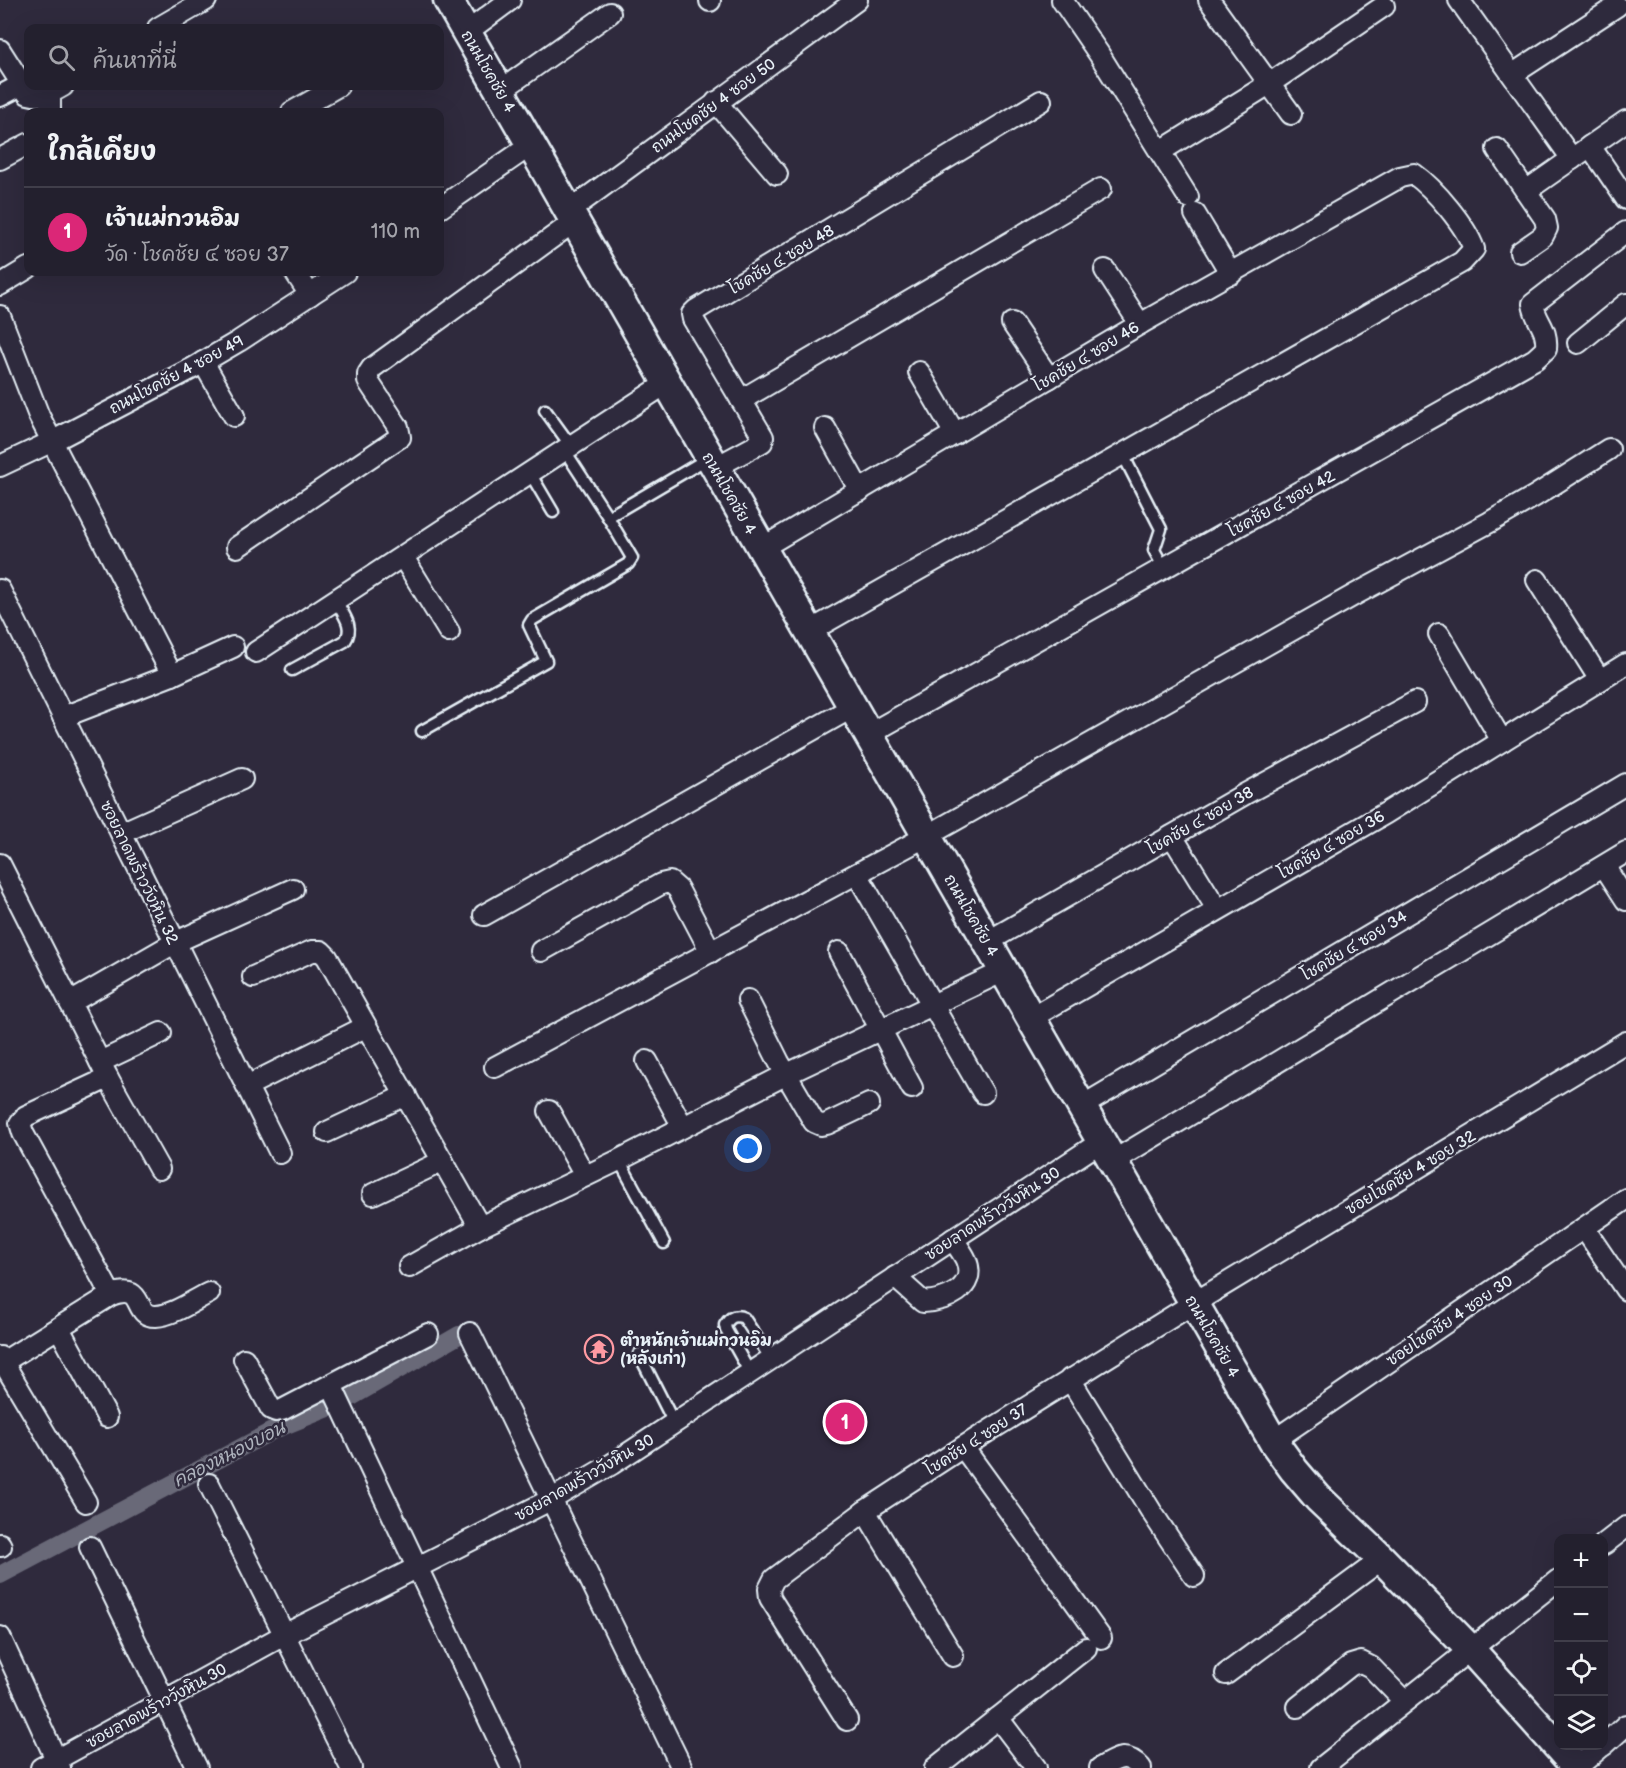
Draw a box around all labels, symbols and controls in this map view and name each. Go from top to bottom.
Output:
search box [24,24,444,90]
street label: ถนนโชคชัย 4 [457,26,522,116]
icon: search [45,41,78,74]
text: ค้นหาที่นี่ [93,48,177,75]
street label: ถนนโชคชัย 4 ซอย 50 [646,52,780,158]
text: ใกล้เคียง [48,137,156,168]
text: เจ้าแม่กวนอิม [105,206,240,233]
street label: โชคชัย ๔ ซอย 48 [724,219,838,299]
text: 1 [63,220,72,244]
text: 110 m [371,220,420,244]
text: วัด · โชคชัย ๔ ซอย 37 [105,243,289,267]
street label: โชคชัย ๔ ซอย 46 [1029,316,1143,396]
street label: ถนนโชคชัย 4 ซอย 49 [105,329,247,419]
street label: ถนนโชคชัย 4 [698,448,763,538]
street label: โชคชัย ๔ ซอย 42 [1223,464,1339,542]
street label: โชคชัย ๔ ซอย 38 [1143,781,1257,859]
street label: ซอยลาดพร้าววังหิน 32 [96,797,184,948]
street label: โชคชัย ๔ ซอย 36 [1274,804,1389,883]
street label: ถนนโชคชัย 4 [940,870,1005,960]
street label: โชคชัย ๔ ซอย 34 [1297,905,1411,985]
street label: ซอยโชคชัย 4 ซอย 32 [1341,1124,1480,1220]
your location [733,1134,762,1163]
street label: ซอยลาดพร้าววังหิน 30 [921,1162,1064,1265]
street label: ซอยโชคชัย 4 ซอย 30 [1381,1269,1517,1371]
street label: ถนนโชคชัย 4 [1181,1291,1246,1381]
place label: ตำหนักเจ้าแม่กวนอิม (หลังเก่า) [620,1329,772,1369]
temple icon: ตำหนักเจ้าแม่กวนอิม (หลังเก่า) [583,1333,615,1365]
street label: โชคชัย ๔ ซอย 37 [921,1398,1032,1480]
pin: 1 [826,1400,864,1444]
water label: คลองหนองบอน [170,1416,290,1492]
street label: ซอยลาดพร้าววังหิน 30 [511,1429,658,1526]
map controls [1554,1534,1608,1750]
button: + [1554,1534,1608,1588]
button: − [1554,1588,1608,1642]
button: locate [1554,1642,1608,1696]
street label: ซอยลาดพร้าววังหิน 30 [82,1658,230,1753]
button: layers [1554,1696,1608,1750]

